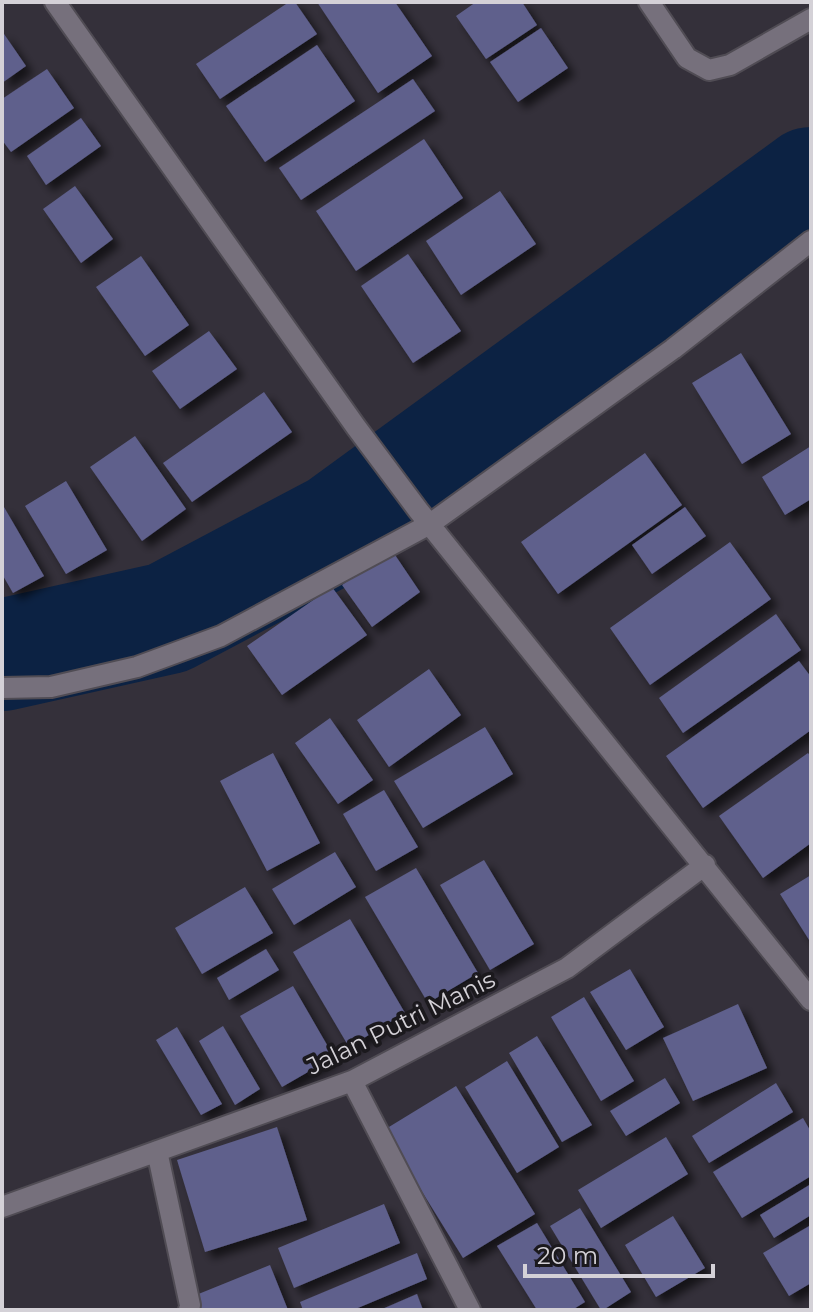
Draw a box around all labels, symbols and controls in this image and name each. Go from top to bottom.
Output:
street label: Jalan Putri Manis [301,964,500,1081]
scale bar [525,1228,713,1278]
text: 20 m [537,1241,598,1270]

